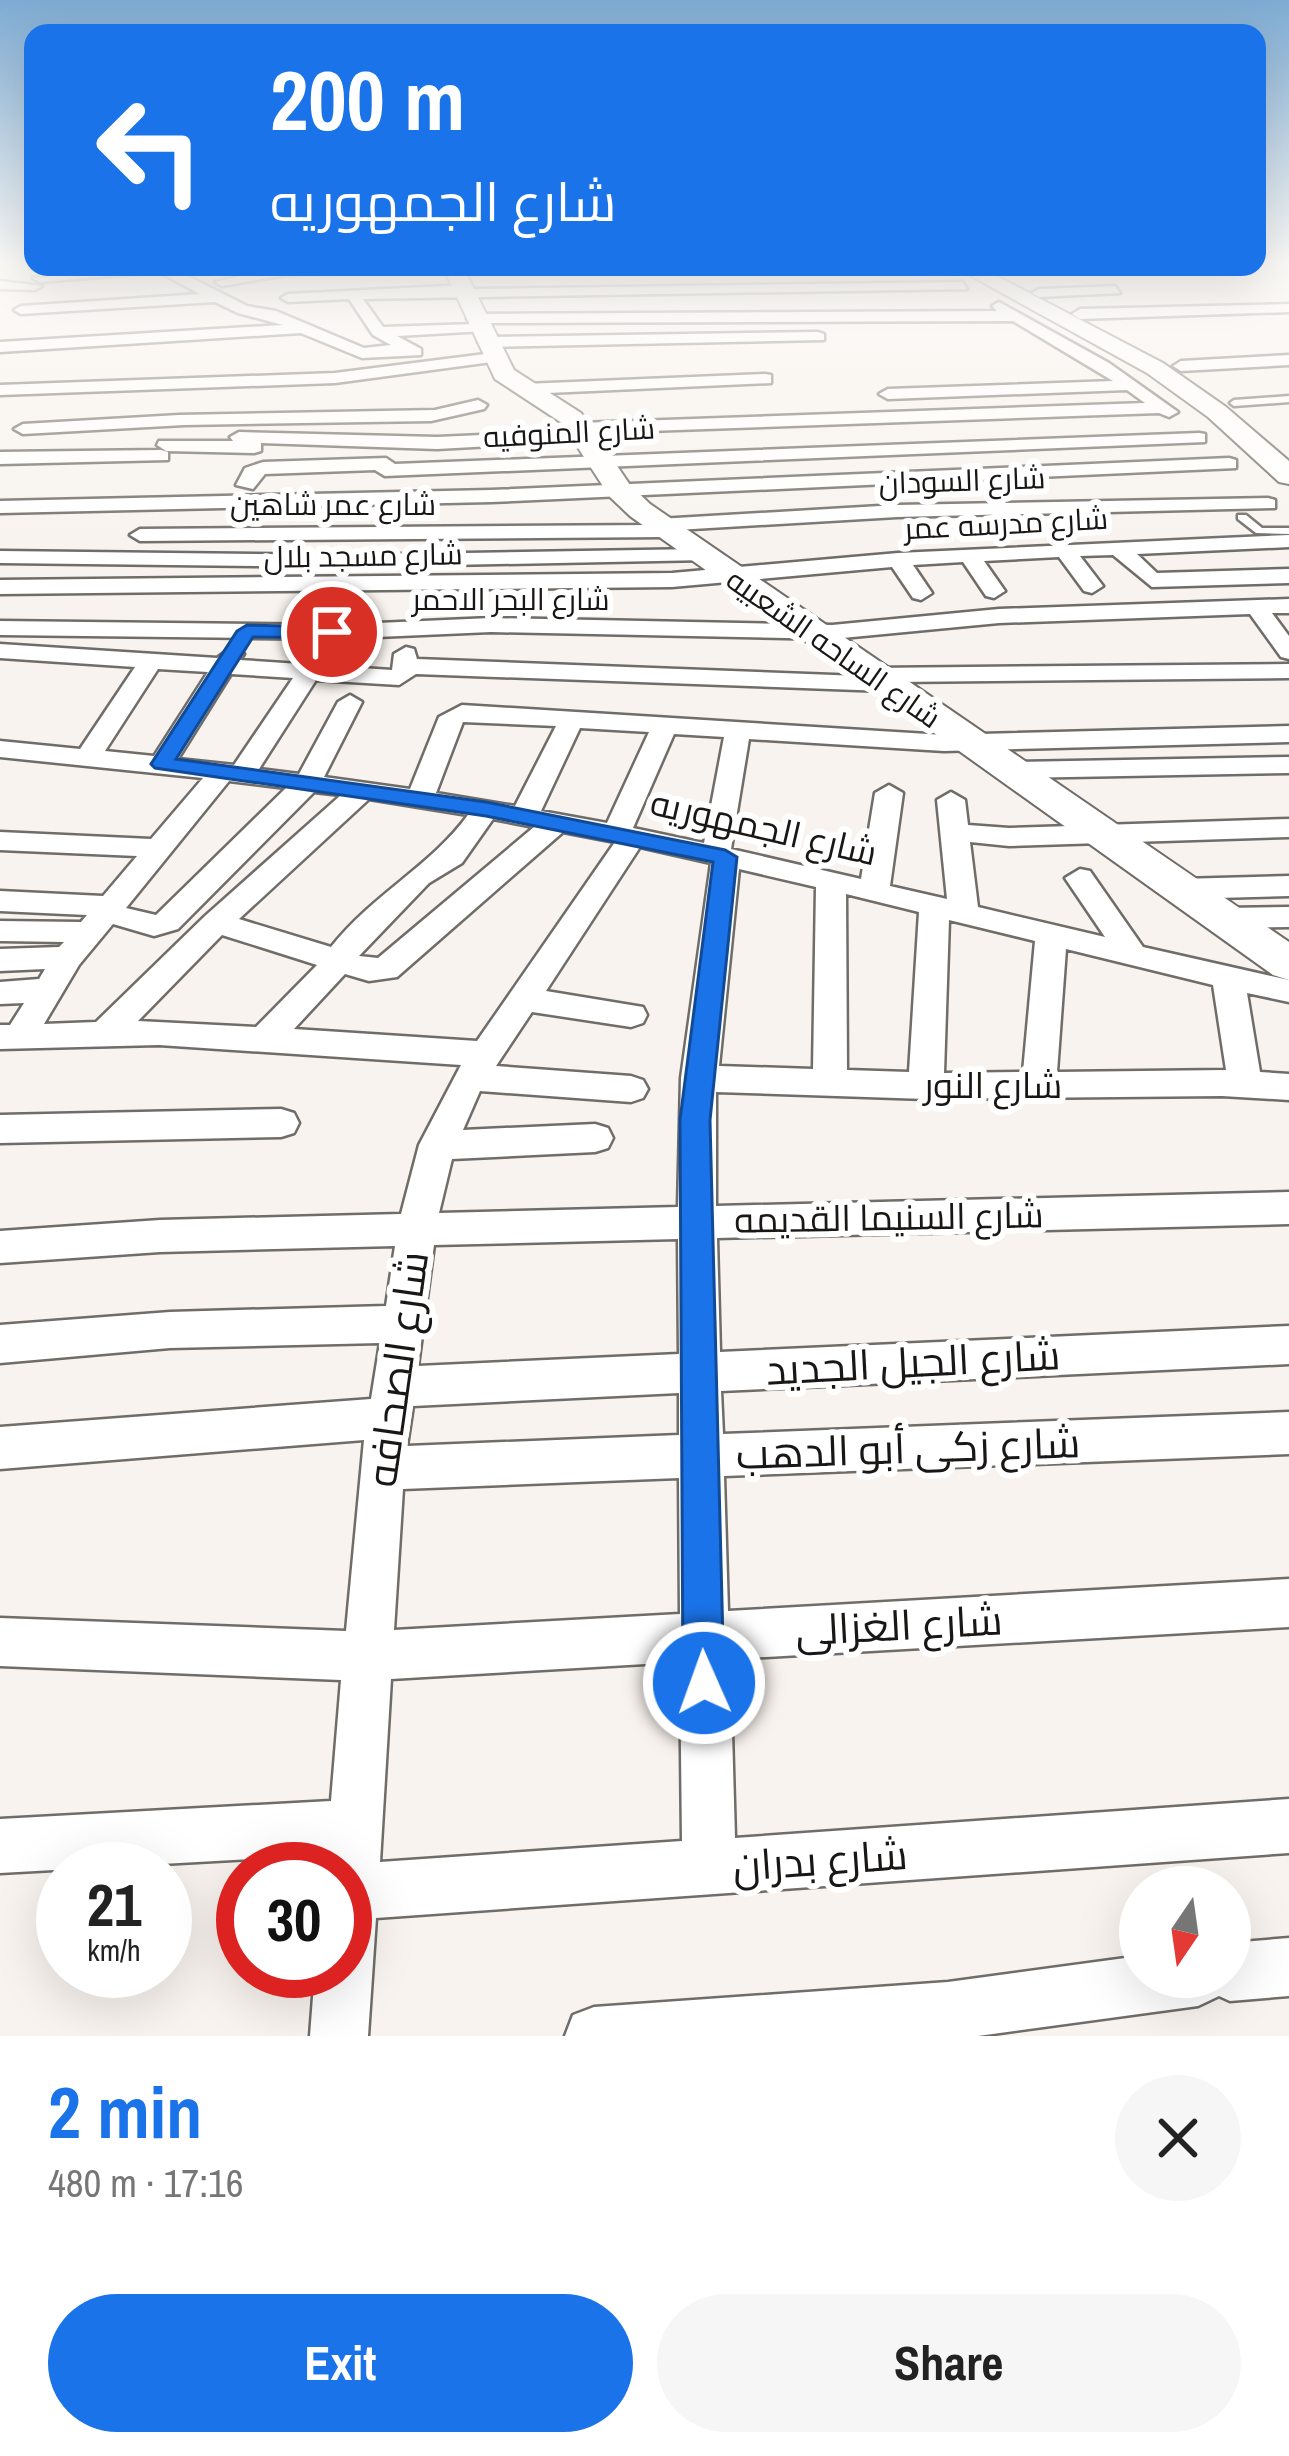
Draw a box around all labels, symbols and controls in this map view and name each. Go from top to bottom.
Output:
text: 200 m [270,43,465,156]
icon: left [72,72,228,228]
text: شارع الجمهوريه [270,165,616,238]
street label: شارع المنوفيه [482,408,656,457]
street label: شارع السودان [878,457,1046,504]
street label: شارع عمر شاهين [230,484,436,525]
street label: شارع مدرسه عمر [901,498,1109,549]
street label: شارع مسجد بلال [263,533,463,578]
street label: شارع الساحه الشعبيه [718,559,949,738]
street label: شارع البحر الاحمر [410,579,610,620]
pin [281,581,383,683]
icon: arrive [299,599,365,665]
street label: شارع الجمهوريه [646,778,882,877]
street label: شارع النور [922,1061,1062,1110]
street label: شارع السنيما القديمه [734,1190,1044,1245]
street label: شارع الصحافه [353,1248,441,1490]
street label: شارع الجيل الجديد [764,1326,1062,1398]
street label: شارع زكى أبو الدهب [735,1414,1081,1482]
street label: شارع الغزالى [794,1592,1004,1658]
position arrow [641,1620,767,1746]
street label: شارع بدران [731,1826,909,1894]
speed limit sign: 30 [216,1842,372,1998]
text: 21 [87,1864,141,1945]
north arrow [1119,1866,1251,1998]
map controls [1119,1866,1251,1998]
text: km/h [87,1930,141,1970]
text: 2 min [48,2063,202,2160]
button: close [1115,2075,1241,2201]
text: 480 m · 17:16 [48,2157,244,2209]
button: Exit [48,2294,633,2432]
button: Share [657,2294,1241,2432]

